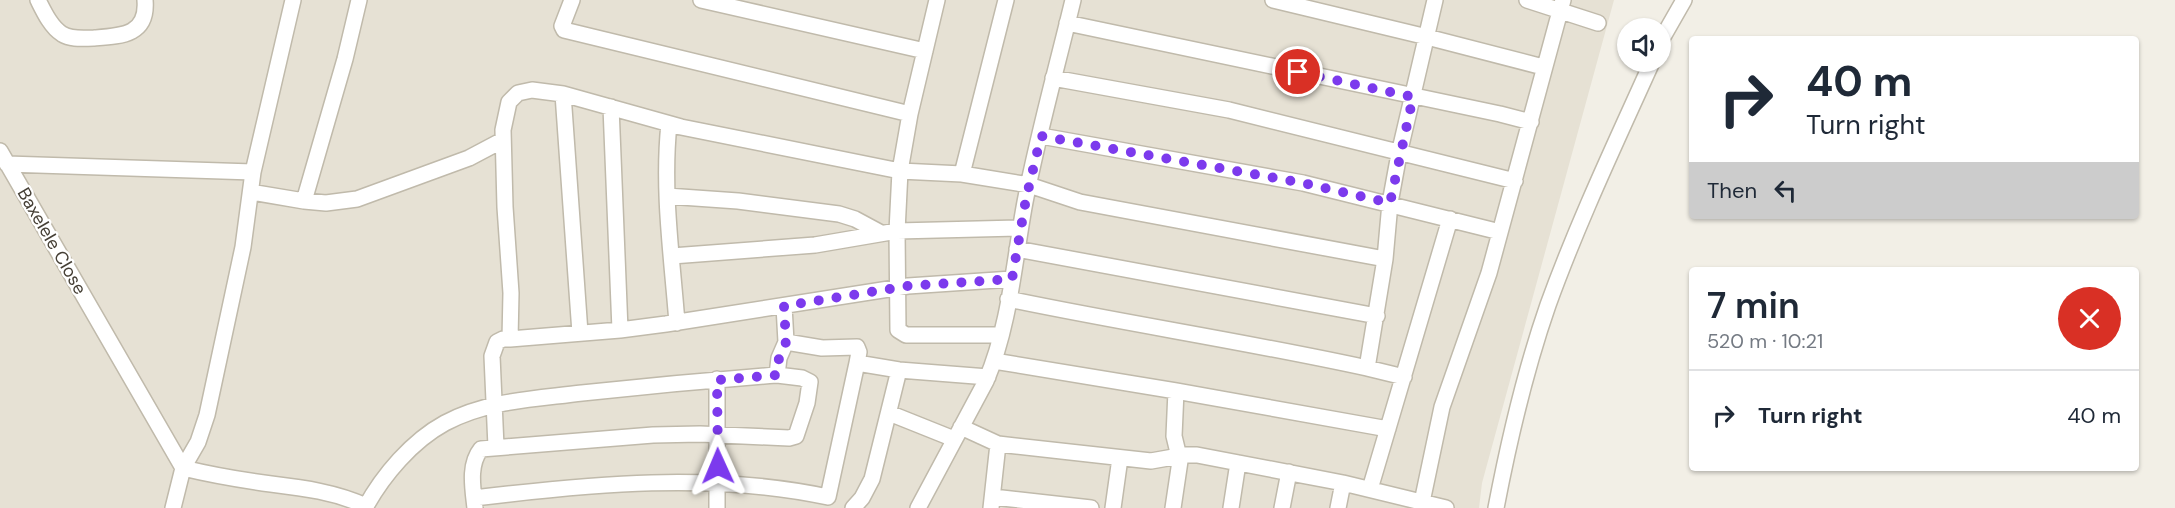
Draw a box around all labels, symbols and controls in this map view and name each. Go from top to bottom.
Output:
map controls [1617,18,1671,72]
button: sound [1617,18,1671,72]
pin [1272,46,1323,97]
text: 40 m [1806,54,1912,109]
icon: arrive [1281,55,1314,88]
icon: right [1707,60,1785,138]
text: Turn right [1806,107,1926,142]
icon: left [1769,174,1802,207]
text: Then [1707,176,1757,205]
street label: Baxelele Close [12,183,92,299]
text: 7 min [1707,282,1800,329]
button: close [2058,287,2121,350]
text: 520 m · 10:21 [1707,328,1823,354]
icon: right [1707,399,1740,432]
text: Turn right [1758,401,1863,430]
text: 40 m [2067,401,2121,430]
position arrow [686,434,750,498]

